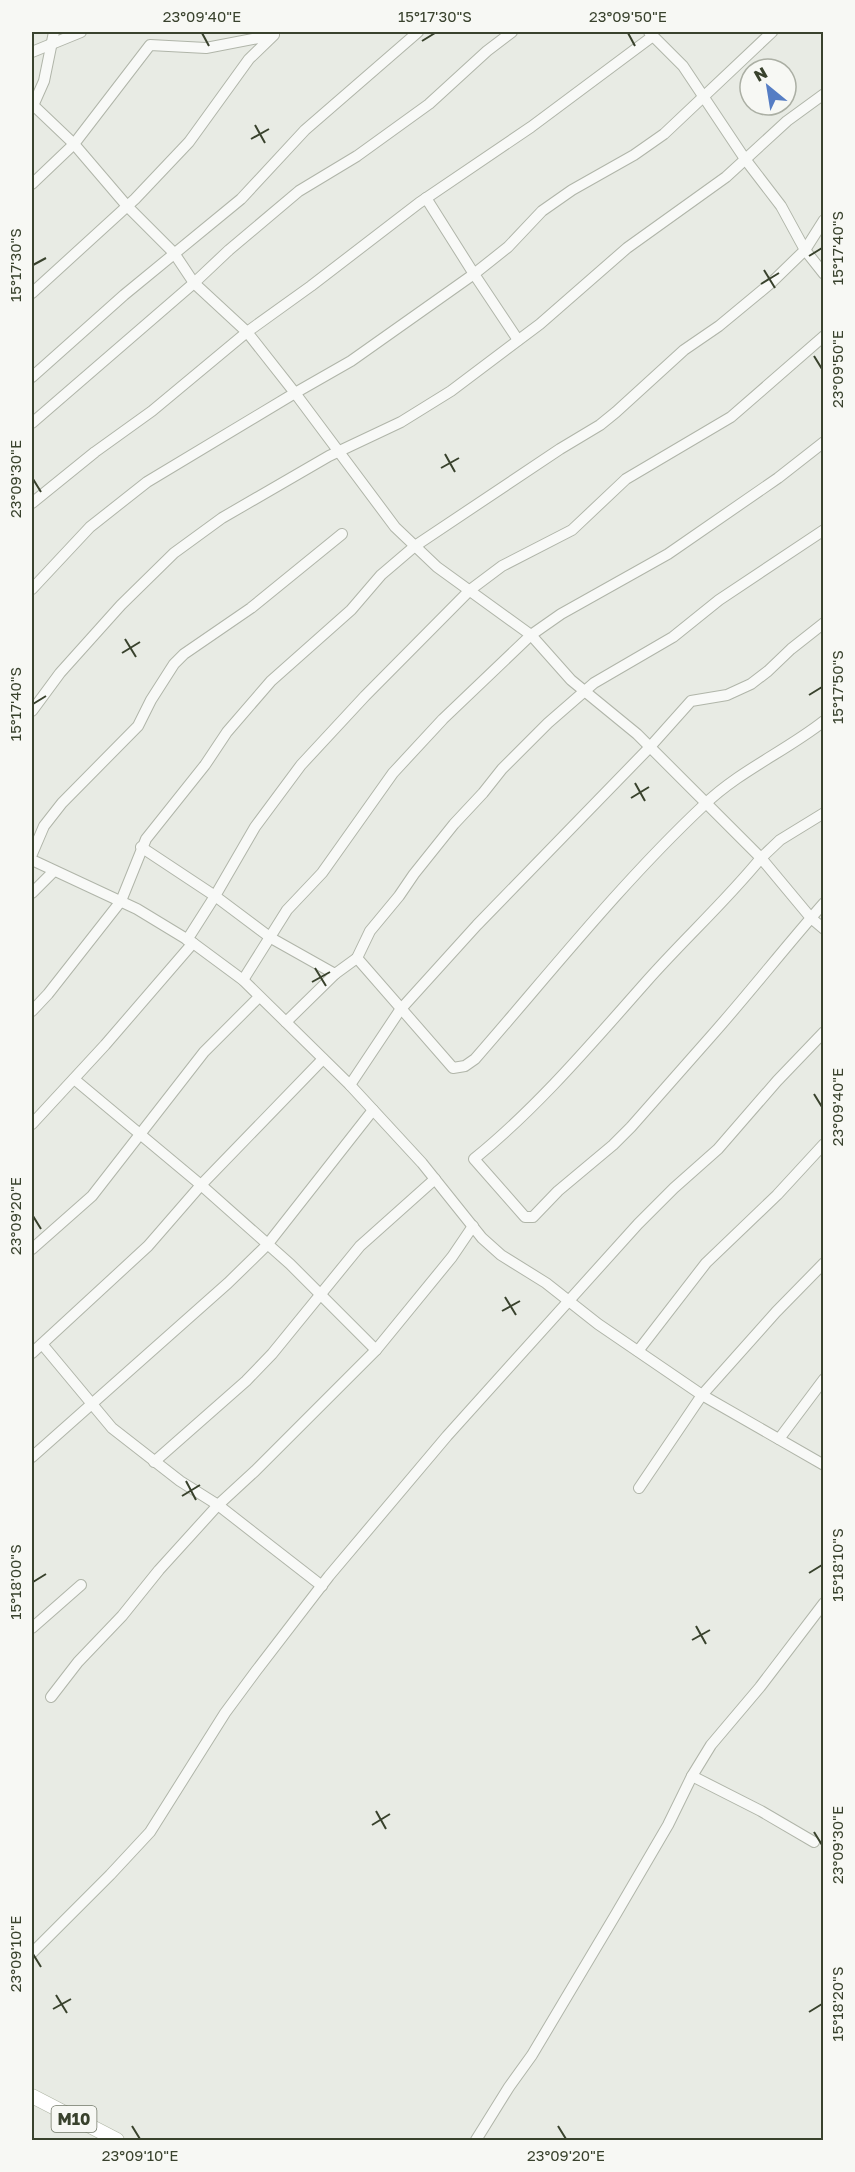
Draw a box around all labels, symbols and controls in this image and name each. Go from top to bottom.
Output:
text: 23°09'40"E [163,7,241,25]
text: 15°17'30"S [398,7,472,25]
text: 23°09'50"E [589,7,667,25]
north arrow [738,57,798,117]
text: N [750,62,771,86]
text: 15°17'40"S [828,211,846,285]
text: 15°17'30"S [6,228,24,302]
text: 23°09'50"E [828,330,846,408]
text: 23°09'30"E [6,440,24,518]
text: 15°17'50"S [828,650,846,724]
text: 15°17'40"S [6,667,24,741]
text: 23°09'40"E [828,1068,846,1146]
text: 23°09'20"E [6,1177,24,1255]
text: 15°18'10"S [828,1528,846,1602]
text: 15°18'00"S [6,1544,24,1620]
text: 23°09'30"E [828,1806,846,1884]
text: 23°09'10"E [6,1916,24,1992]
text: 15°18'20"S [828,1966,846,2042]
road number: M10 [52,2106,97,2132]
text: 23°09'10"E [102,2146,178,2164]
text: 23°09'20"E [527,2146,605,2164]

